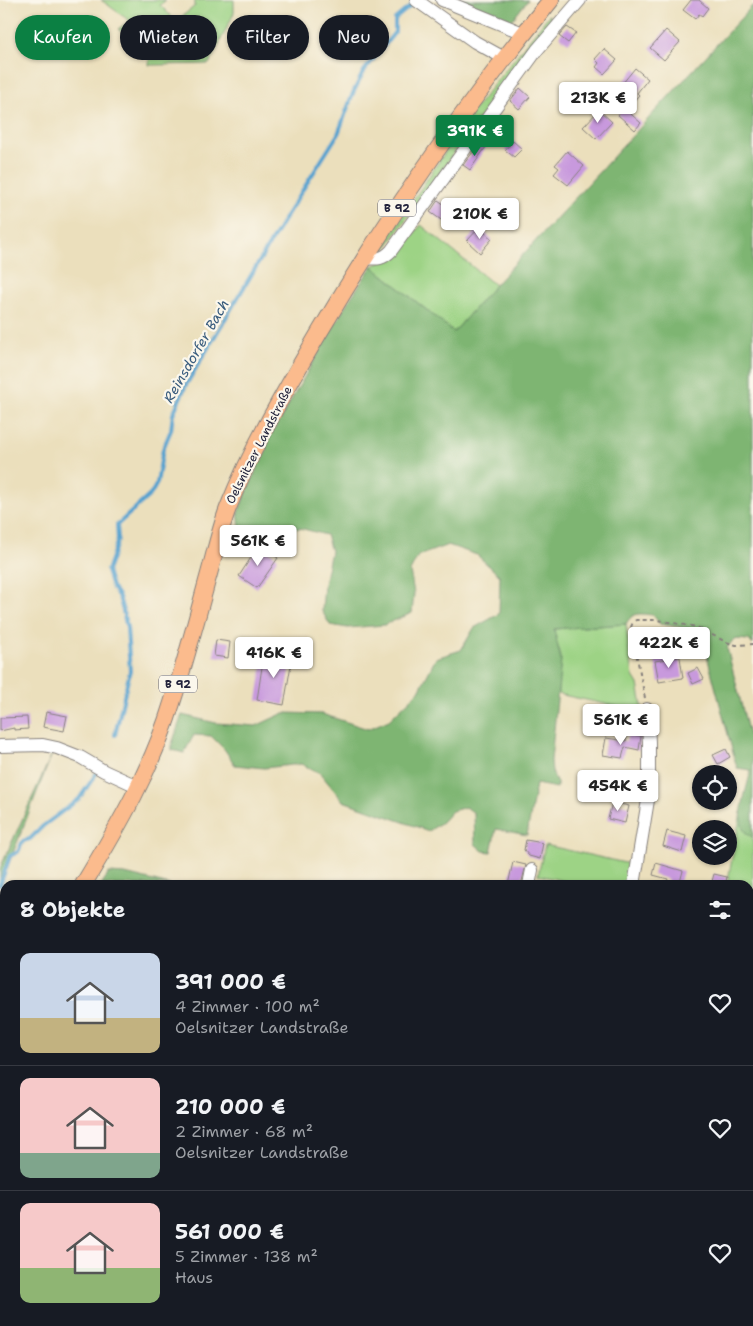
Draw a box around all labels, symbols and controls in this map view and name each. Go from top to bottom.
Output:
chip: Kaufen [15,15,110,60]
chip: Mieten [120,15,217,60]
chip: Filter [227,15,309,60]
chip: Neu [319,15,389,60]
pin: 213K € [557,82,639,124]
text: 213K € [570,87,626,108]
pin: 391K € [434,114,516,157]
text: 391K € [447,120,503,141]
pin: 210K € [439,198,521,240]
road number: B 92 [378,200,416,217]
text: 210K € [452,203,508,224]
water label: Reinsdorfer Bach [159,296,233,406]
street label: Oelsnitzer Landstraße [222,383,296,507]
pin: 561K € [217,524,299,567]
text: 561K € [231,530,285,551]
pin: 422K € [628,626,710,669]
text: 422K € [639,632,699,653]
pin: 416K € [233,636,315,679]
text: 416K € [246,642,302,663]
road number: B 92 [159,676,197,692]
pin: 561K € [580,704,662,746]
text: 561K € [594,709,648,730]
map controls [692,765,737,865]
button: locate [692,765,737,810]
pin: 454K € [577,770,659,812]
text: 454K € [588,775,648,796]
button: layers [692,820,737,865]
text: 8 Objekte [20,896,125,924]
icon: filters [706,896,734,924]
text: 391 000 € [175,968,286,996]
icon: home [60,973,120,1033]
icon: heart [706,989,734,1017]
text: 4 Zimmer · 100 m² [175,996,320,1017]
text: Oelsnitzer Landstraße [175,1017,349,1038]
text: 210 000 € [175,1093,286,1121]
icon: home [60,1098,120,1158]
icon: heart [706,1114,734,1142]
text: 2 Zimmer · 68 m² [175,1121,313,1142]
text: Oelsnitzer Landstraße [175,1142,349,1163]
text: 561 000 € [175,1218,284,1246]
icon: home [60,1223,120,1283]
icon: heart [706,1239,734,1267]
text: 5 Zimmer · 138 m² [175,1246,318,1267]
text: Haus [175,1267,213,1288]

